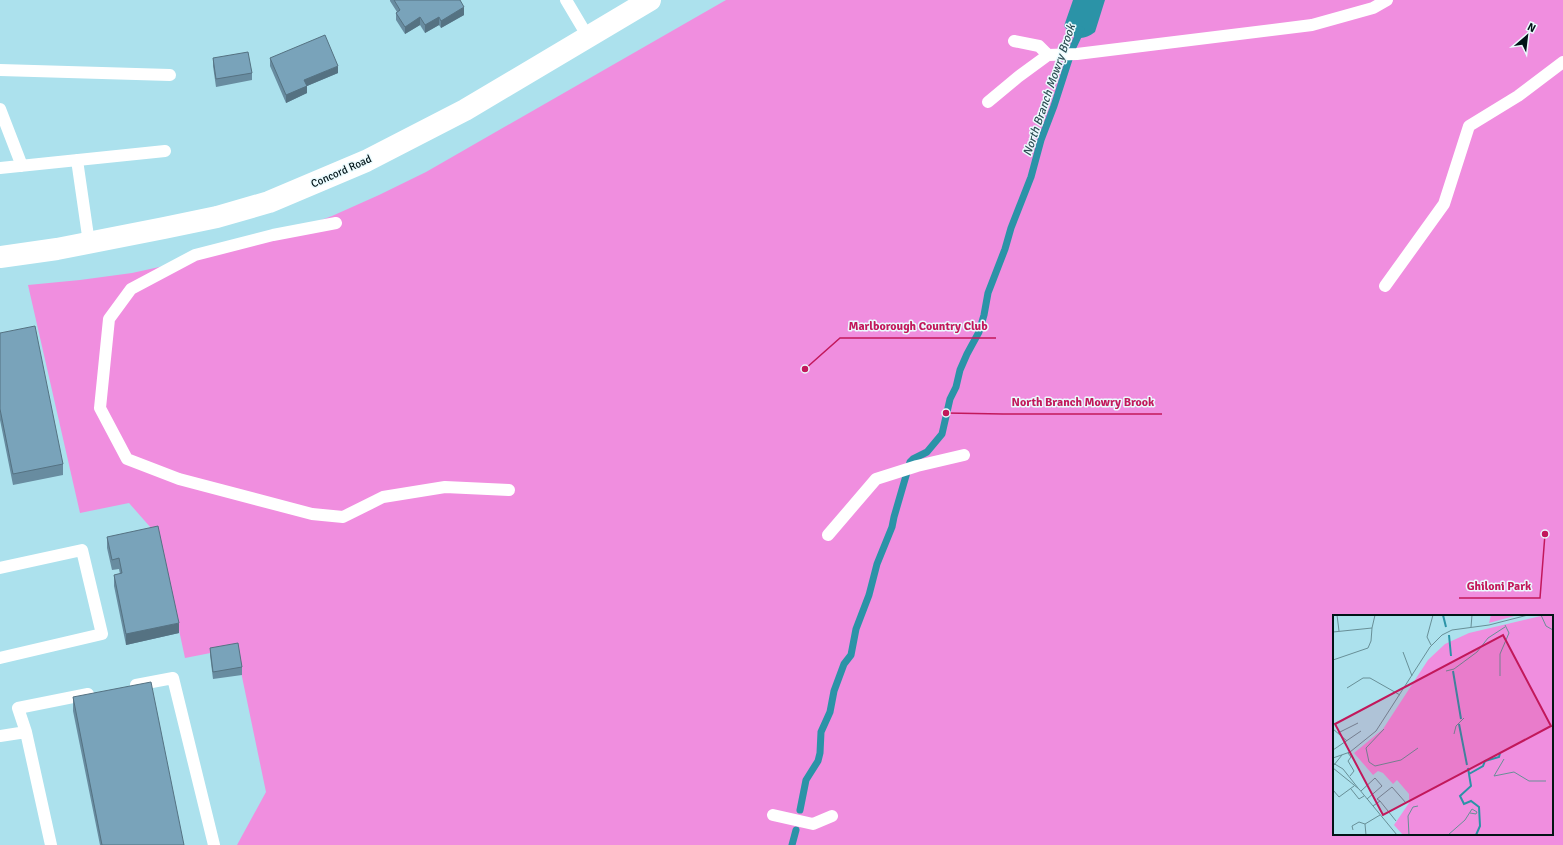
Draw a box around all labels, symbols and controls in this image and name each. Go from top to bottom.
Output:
north arrow [1507,16,1547,56]
text: N [1525,20,1538,35]
water label: North Branch Mowry Brook [1020,21,1079,158]
street label: Concord Road [309,152,374,191]
callout: Marlborough Country Club [840,314,996,338]
text: Marlborough Country Club [848,319,988,334]
callout: North Branch Mowry Brook [1003,390,1162,414]
text: North Branch Mowry Brook [1012,395,1155,410]
callout: Ghiloni Park [1459,574,1540,598]
text: Ghiloni Park [1467,579,1532,594]
inset map [1333,615,1553,835]

